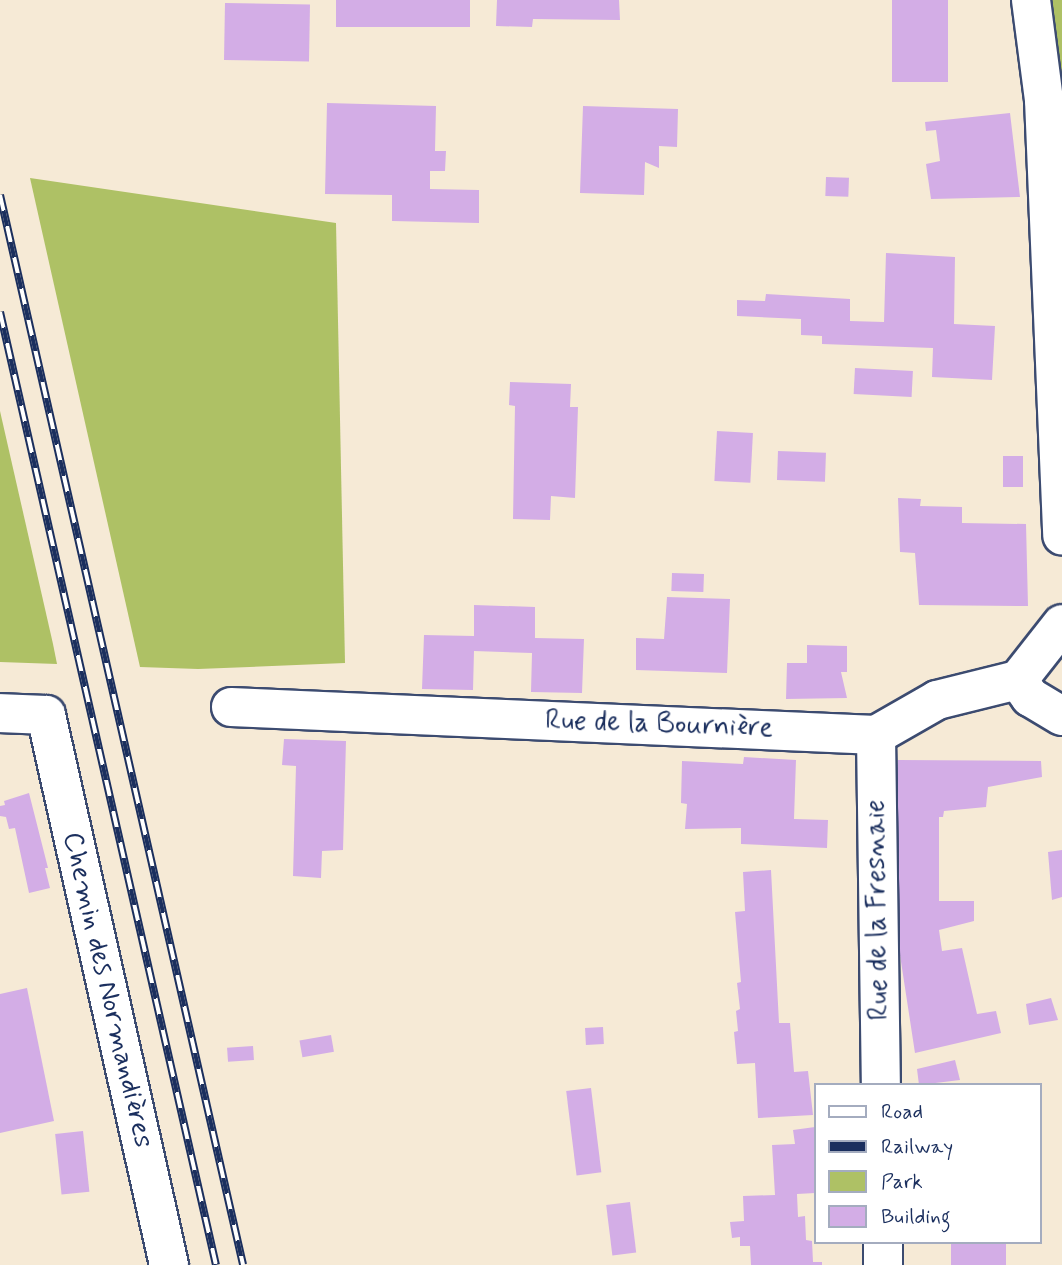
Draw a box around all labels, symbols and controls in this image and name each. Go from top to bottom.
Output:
street label: Rue de la Bournière [544,704,774,746]
street label: Rue de la Fresnaie [859,805,897,1015]
street label: Chemin des Normandières [54,829,160,1151]
legend [814,1083,1041,1244]
text: Road [881,1098,923,1126]
text: Railway [881,1133,953,1161]
text: Park [881,1168,923,1196]
text: Building [881,1203,951,1231]

